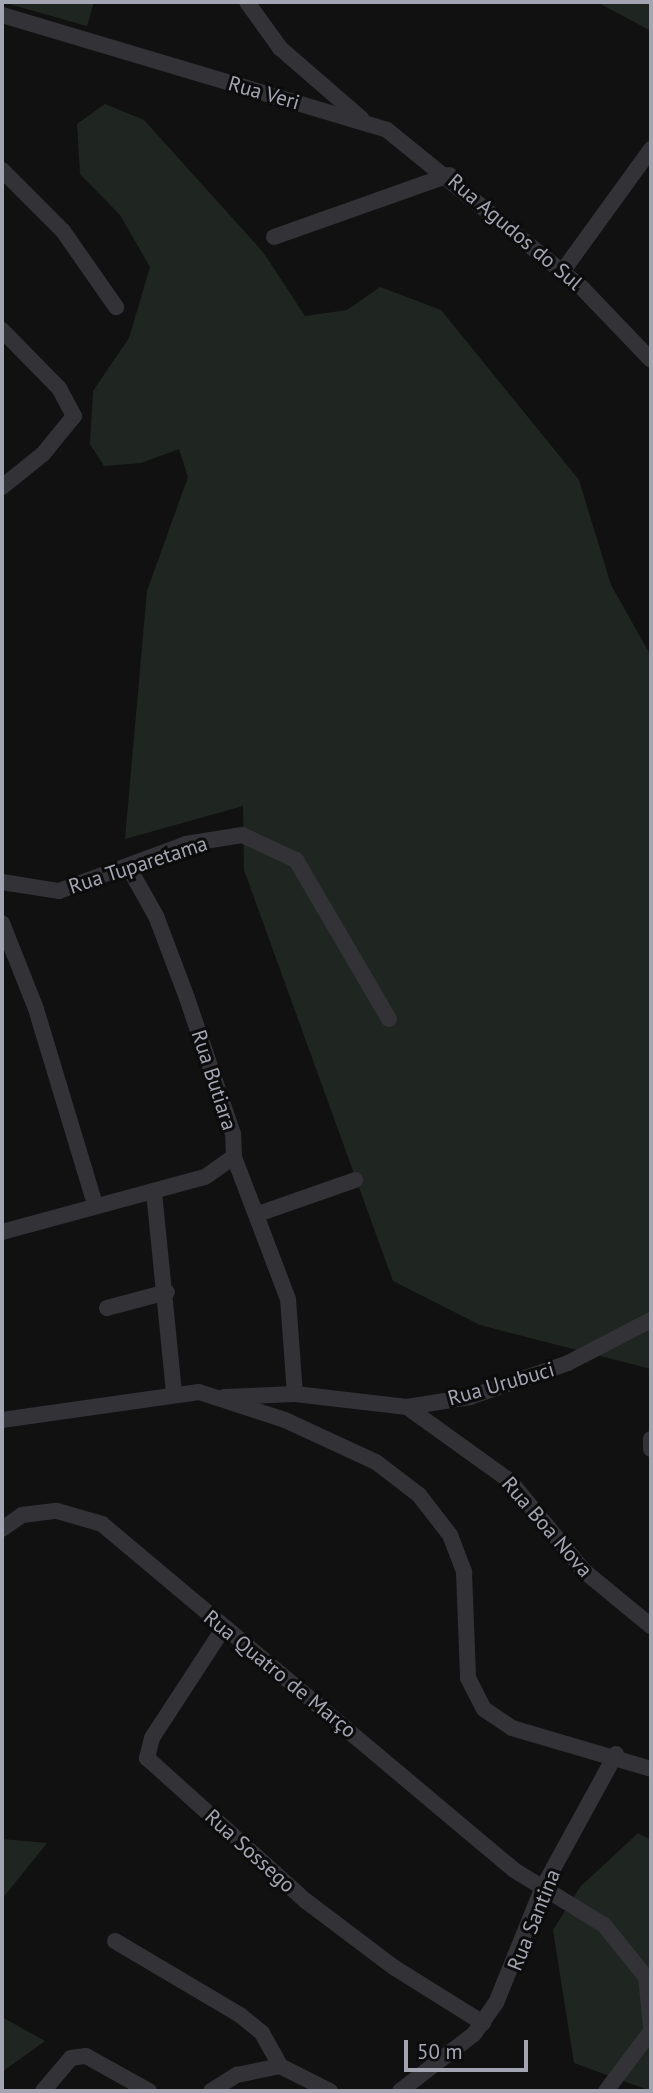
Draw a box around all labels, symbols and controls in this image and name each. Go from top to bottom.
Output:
street label: Rua Veri [225,71,303,115]
street label: Rua Agudos do Sul [443,168,587,296]
street label: Rua Tuparetama [65,831,211,899]
street label: Rua Butiara [186,1027,242,1133]
street label: Rua Urubuci [445,1357,557,1411]
street label: Rua Boa Nova [497,1472,597,1582]
street label: Rua Quatro de Março [199,1605,361,1743]
street label: Rua Sossego [200,1804,300,1898]
street label: Rua Santina [502,1866,566,1974]
scale bar [408,2026,532,2070]
text: 50 m [417,2038,463,2065]

